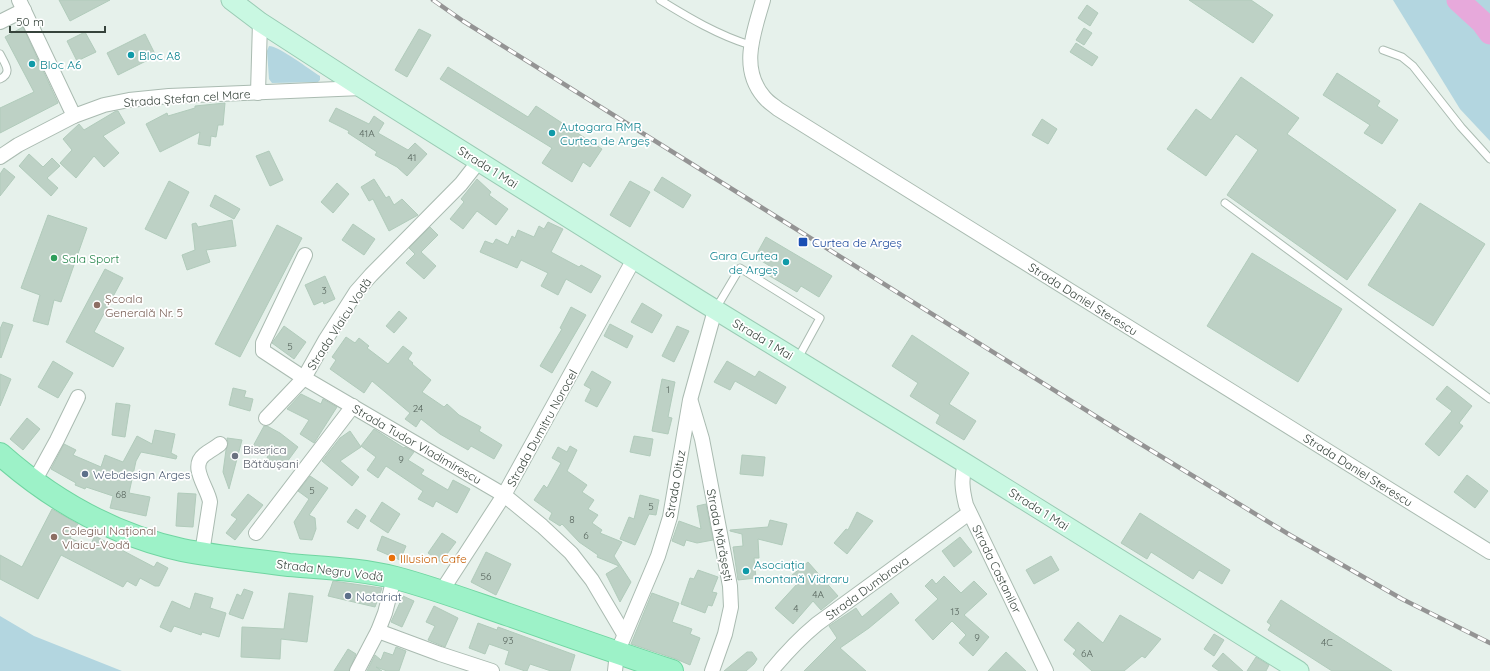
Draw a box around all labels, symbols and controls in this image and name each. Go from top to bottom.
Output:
scale bar [10,8,105,34]
text: 50 m [16,14,44,29]
place label: Bloc A8 [139,48,180,63]
marker: Bloc A8 [126,50,136,60]
place label: Bloc A6 [40,57,82,72]
marker: Bloc A6 [27,59,37,69]
street label: Strada Ștefan cel Mare [123,86,251,110]
place label: Autogara RMR Curtea de Argeș [560,119,650,148]
house number: 41A [359,127,375,140]
marker: Autogara RMR Curtea de Argeș [547,128,557,138]
street label: Strada 1 Mai [455,143,521,191]
house number: 41 [408,151,416,164]
place label: Curtea de Argeș [812,235,902,250]
marker: Curtea de Argeș [797,236,809,248]
place label: Gara Curtea de Argeș [710,248,778,277]
place label: Sala Sport [62,251,119,266]
marker: Sala Sport [49,253,59,263]
marker: Gara Curtea de Argeș [781,257,791,267]
street label: Strada Daniel Sterescu [1026,259,1140,339]
street label: Strada Vlaicu Vodă [304,275,374,373]
house number: 3 [321,284,327,297]
place label: Școala Generală Nr. 5 [105,291,183,320]
marker: Școala Generală Nr. 5 [92,300,102,310]
street label: Strada 1 Mai [730,315,796,363]
house number: 5 [287,340,293,353]
street label: Strada Dumitru Norocel [504,367,580,489]
house number: 1 [666,383,670,396]
street label: Strada Tudor Vladimirescu [350,401,484,487]
house number: 24 [413,402,423,415]
street label: Strada Daniel Sterescu [1301,430,1415,510]
place label: Biserica Bătăușani [243,442,299,471]
street label: Strada Oituz [662,449,688,519]
marker: Biserica Bătăușani [230,451,240,461]
house number: 9 [398,453,404,466]
place label: Webdesign Arges [93,467,191,482]
marker: Webdesign Arges [80,469,90,479]
house number: 5 [309,484,315,497]
street label: Strada 1 Mai [1006,485,1072,533]
street label: Strada Mărășești [704,487,736,583]
house number: 68 [116,488,126,501]
house number: 5 [648,500,654,513]
house number: 8 [569,513,575,526]
street label: Strada Castanilor [969,522,1025,616]
place label: Colegiul Național Vlaicu-Vodă [62,523,156,552]
house number: 6 [583,529,589,542]
marker: Colegiul Național Vlaicu-Vodă [49,532,59,542]
place label: Illusion Cafe [400,551,467,566]
marker: Illusion Cafe [387,553,397,563]
street label: Strada Dumbrava [822,553,912,623]
street label: Strada Negru Vodă [276,556,384,584]
place label: Asociația montană Vidraru [754,557,849,586]
marker: Asociația montană Vidraru [741,566,751,576]
house number: 56 [481,570,492,583]
house number: 4A [812,588,824,601]
place label: Notariat [356,589,402,604]
marker: Notariat [343,591,353,601]
house number: 4 [793,602,799,615]
house number: 13 [951,605,959,618]
house number: 9 [974,631,980,644]
house number: 93 [503,634,513,647]
house number: 4C [1321,636,1333,649]
house number: 6A [1081,647,1093,660]

